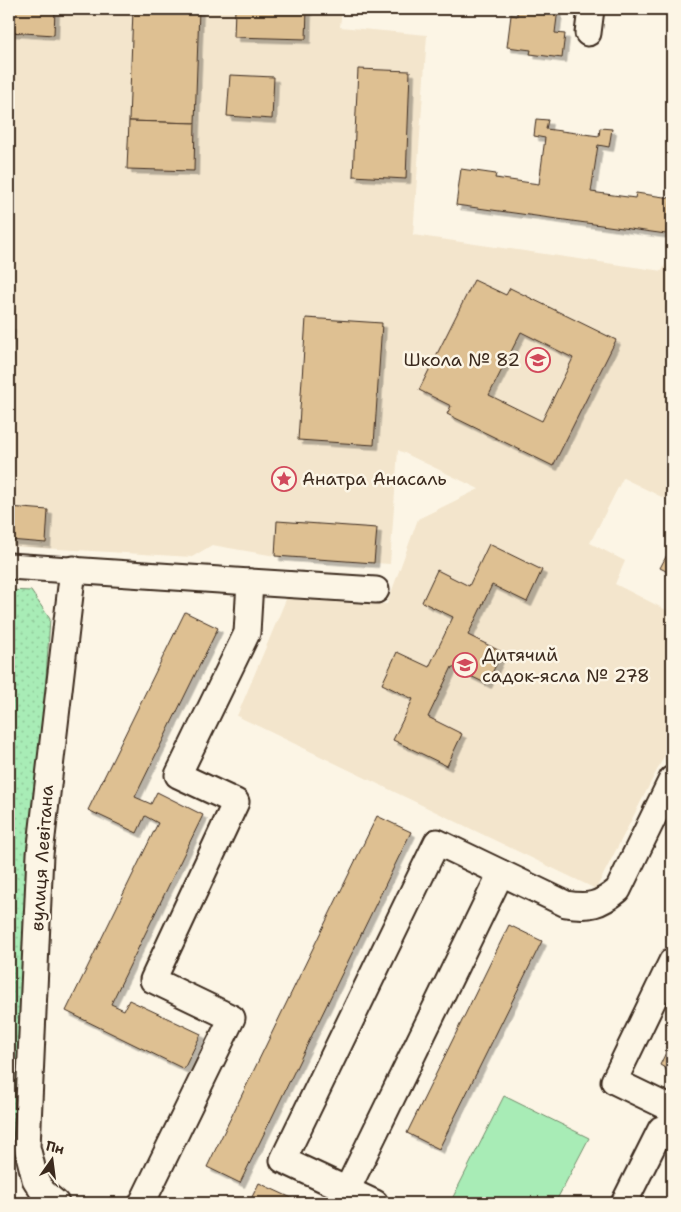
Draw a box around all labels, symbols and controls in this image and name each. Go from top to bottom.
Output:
school or university icon: Школа № 82 [525,347,551,373]
place label: Школа № 82 [404,348,520,372]
place icon: Анатра Анасаль [271,466,297,492]
place label: Анатра Анасаль [302,467,447,491]
place label: Дитячий садок-ясла № 278 [482,643,650,688]
school or university icon: Дитячий садок-ясла № 278 [452,652,478,678]
street label: вулиця Левітана [25,784,59,932]
north arrow [28,1134,78,1184]
text: Пн [44,1136,66,1158]

